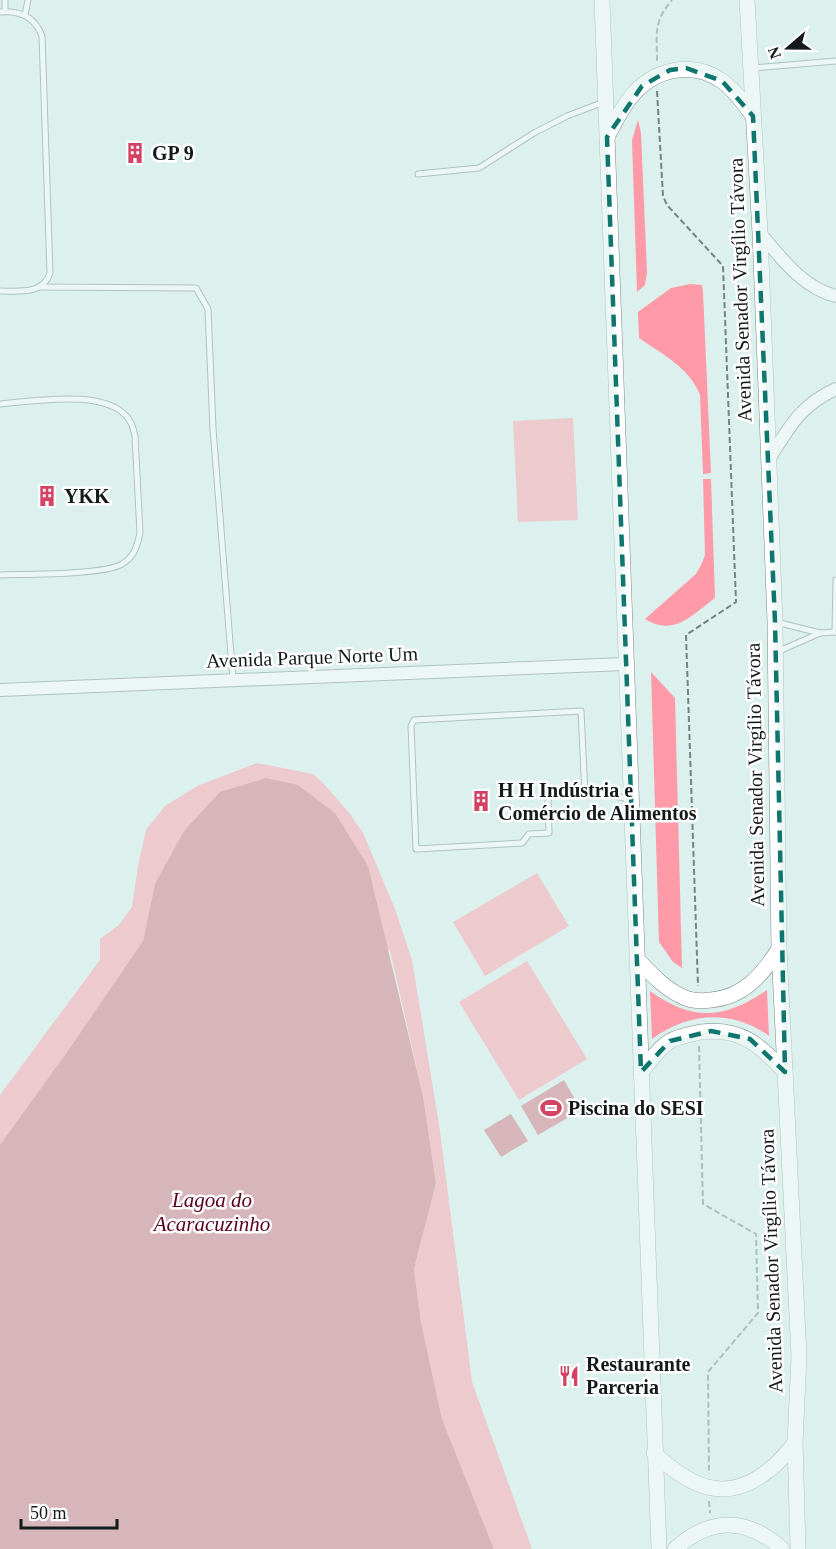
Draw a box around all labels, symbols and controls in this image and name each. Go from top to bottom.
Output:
north arrow [758,18,818,78]
text: N [764,44,784,61]
building icon: GP 9 [123,141,147,165]
place label: GP 9 [152,142,194,164]
street label: Avenida Senador Virgílio Távora [724,157,757,423]
building icon: YKK [35,484,59,508]
place label: YKK [64,485,110,507]
street label: Avenida Parque Norte Um [206,642,419,673]
street label: Avenida Senador Virgílio Távora [742,642,769,907]
place label: H H Indústria e Comércio de Alimentos [498,779,697,824]
building icon: H H Indústria e Comércio de Alimentos [469,789,493,813]
sports icon: Piscina do SESI [539,1096,563,1120]
place label: Piscina do SESI [568,1097,704,1119]
street label: Avenida Senador Virgílio Távora [755,1128,788,1394]
water label: Lagoa do Acaracuzinho [152,1188,270,1236]
place label: Restaurante Parceria [586,1353,691,1398]
restaurant icon: Restaurante Parceria [557,1364,581,1388]
scale bar [21,1492,117,1530]
text: 50 m [30,1503,67,1523]

